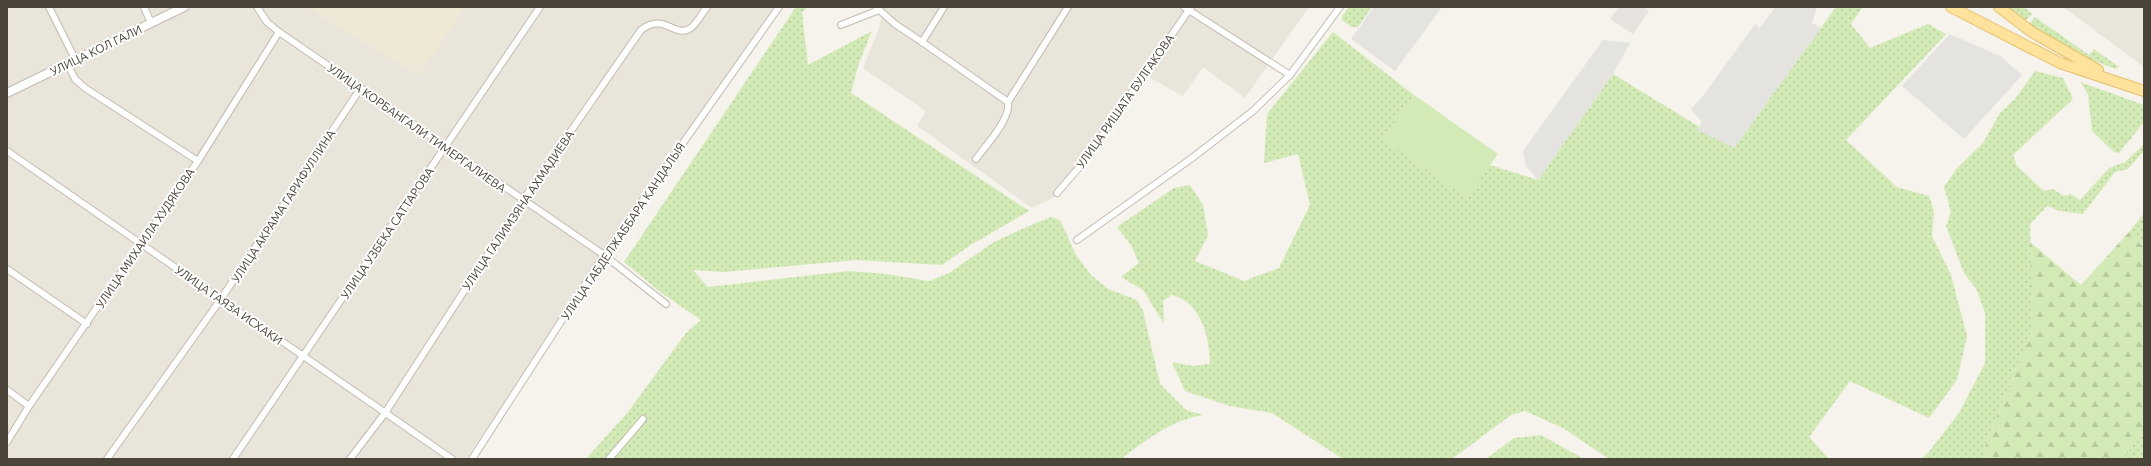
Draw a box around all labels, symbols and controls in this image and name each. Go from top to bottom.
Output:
street label: УЛИЦА КОЛ ГАЛИ [48,22,144,78]
street label: УЛИЦА РИШАТА БУЛГАКОВА [1074,31,1176,170]
street label: УЛИЦА КОРБАНГАЛИ ТИМЕРГАЛИЕВА [325,61,509,195]
street label: УЛИЦА АКРАМА ГАРИФУЛЛИНА [229,127,337,285]
street label: УЛИЦА ГАЛИМЗЯНА АХМАДИЕВА [460,128,576,292]
street label: УЛИЦА ГАБДЕЛЖАББАРА КАНДАЛЫЯ [559,140,687,322]
street label: УЛИЦА УЗБЕКА САТТАРОВА [338,165,436,301]
street label: УЛИЦА МИХАИЛА ХУДЯКОВА [93,166,197,310]
street label: УЛИЦА ГАЯЗА ИСХАКИ [173,263,285,347]

